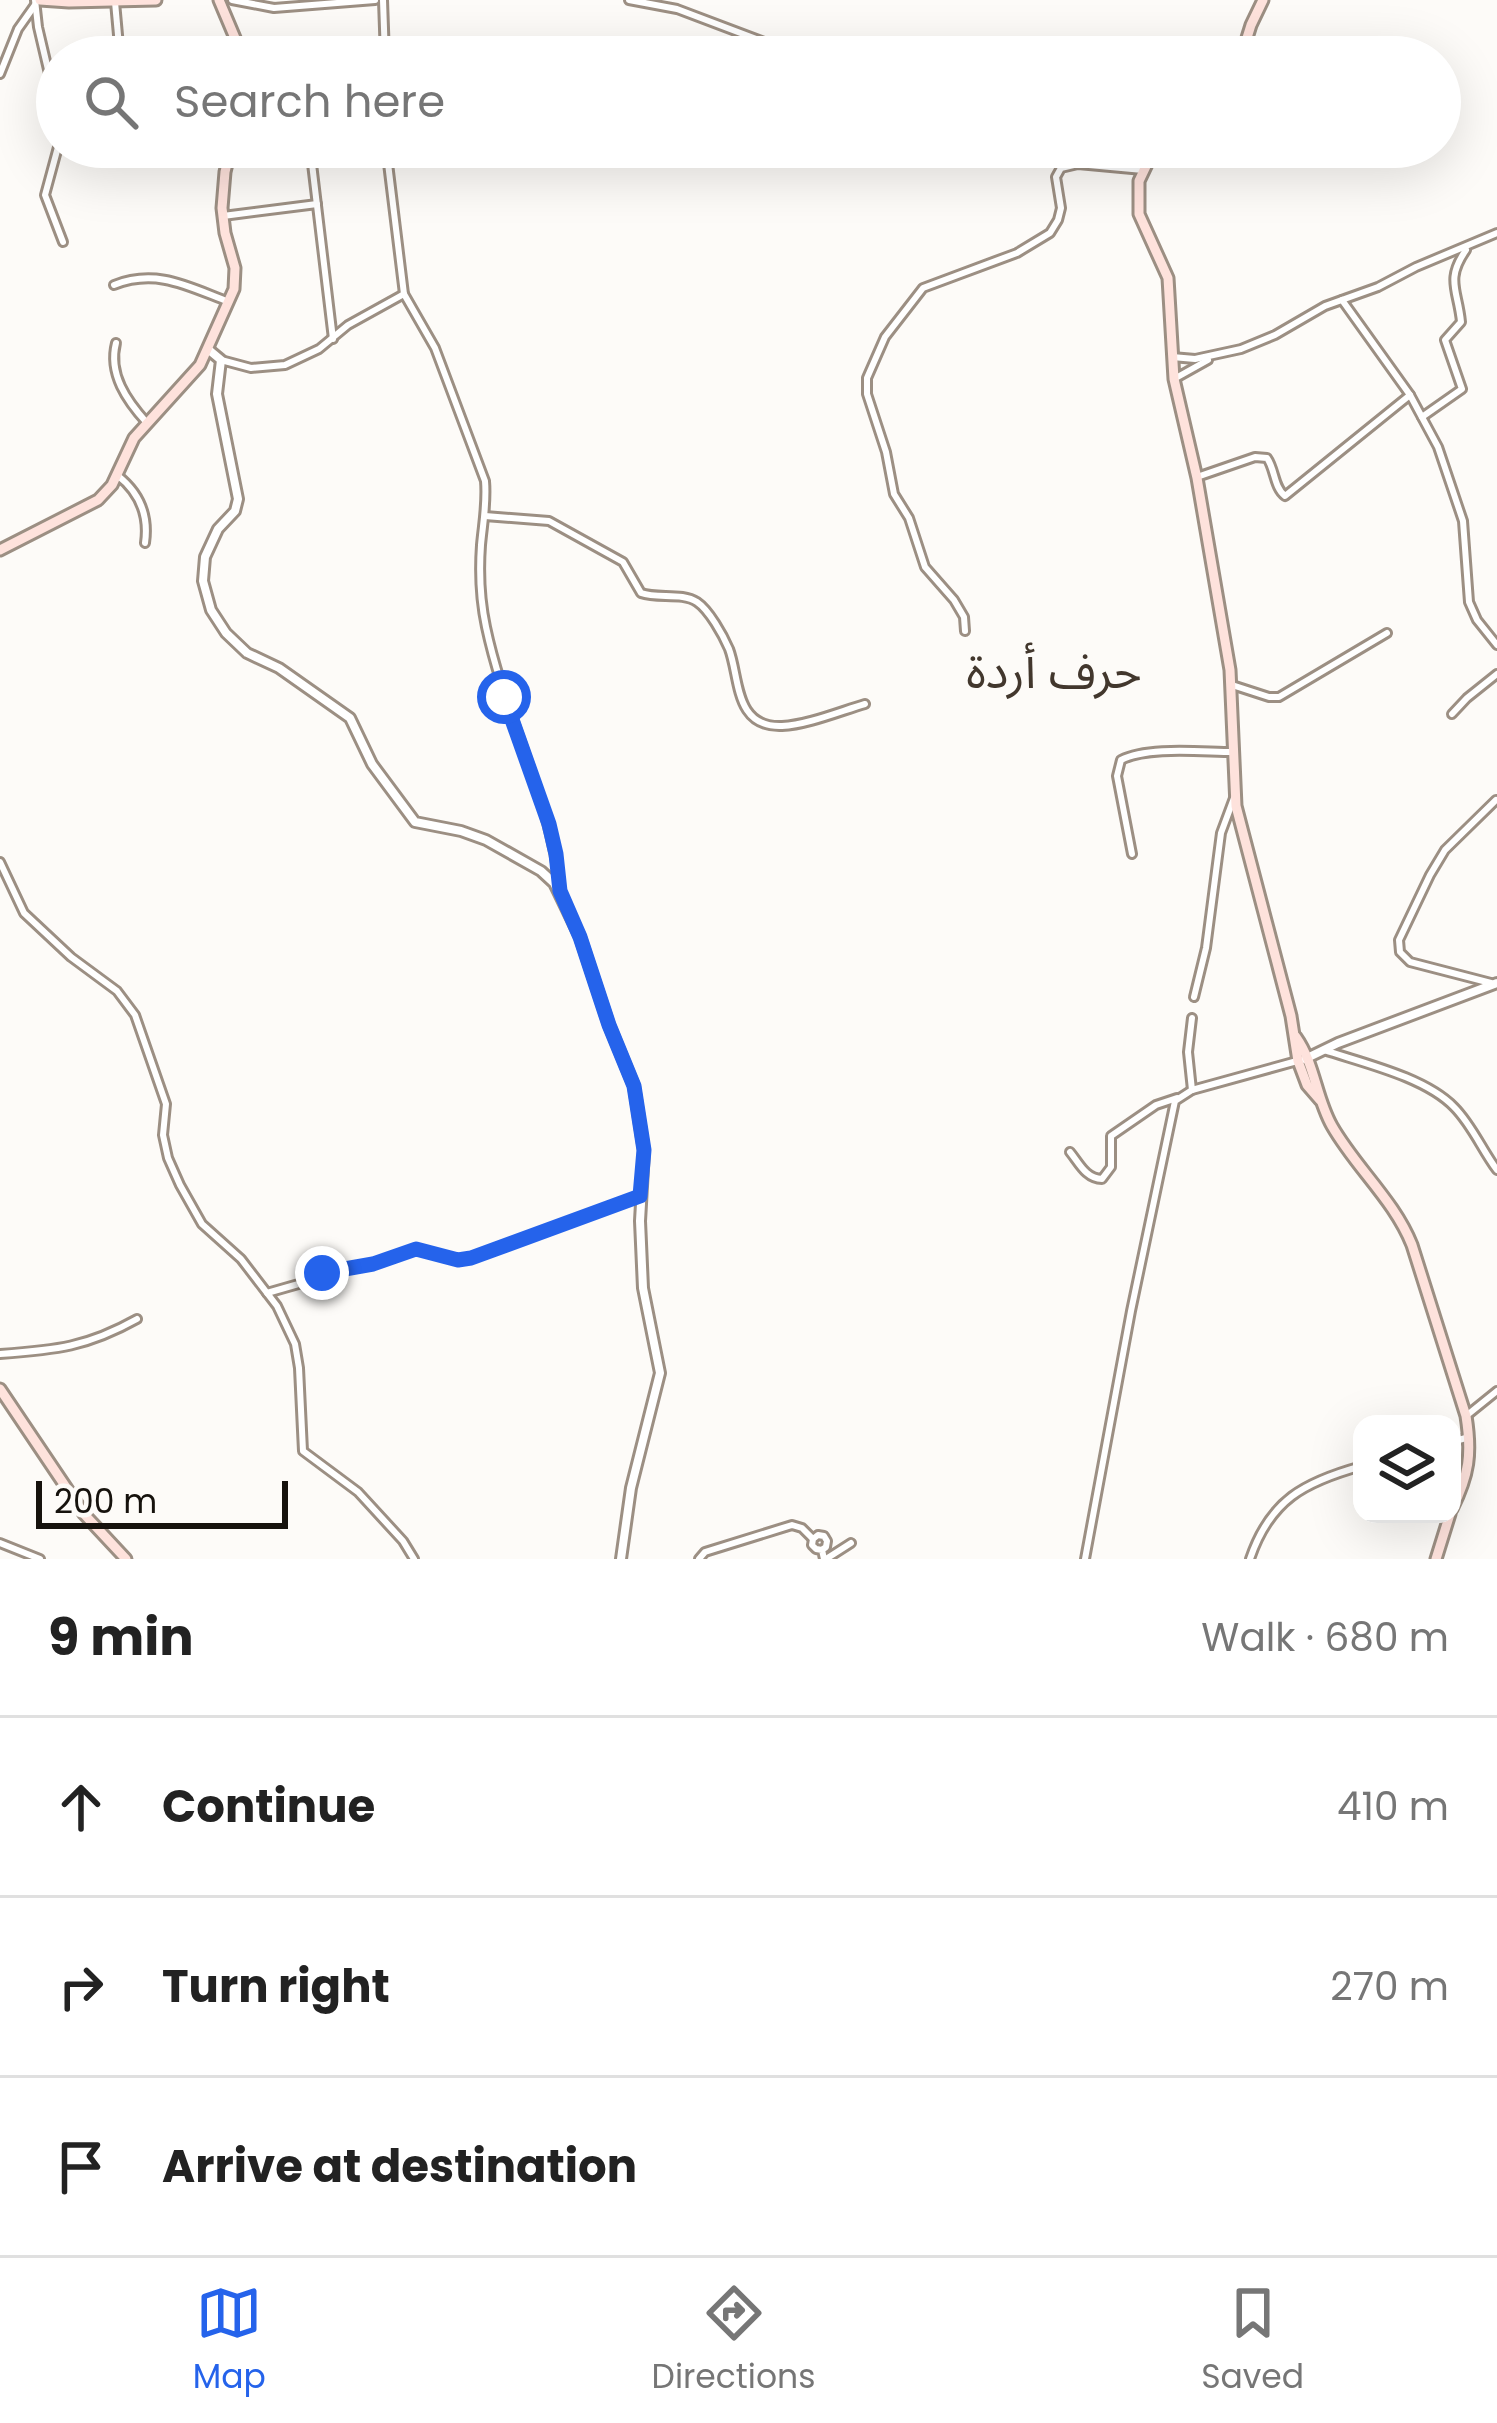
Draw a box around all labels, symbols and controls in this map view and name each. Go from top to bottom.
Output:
search box [36,36,1461,168]
icon: search [78,69,144,135]
text: Search here [174,70,445,133]
district label: حرف أردة [966,638,1142,705]
route start [477,670,531,724]
route end [295,1246,349,1300]
map controls [1353,1415,1461,1523]
button: layers [1353,1415,1461,1523]
scale bar [36,1475,288,1528]
text: 200 m [54,1478,157,1525]
text: 9 min [48,1601,194,1673]
text: Walk · 680 m [1201,1610,1449,1665]
icon: ahead [48,1774,114,1840]
text: Continue [162,1775,375,1838]
text: 410 m [1337,1779,1449,1834]
icon: right [48,1954,114,2020]
text: Turn right [162,1955,390,2018]
text: 270 m [1330,1959,1449,2014]
icon: arrive [48,2134,114,2200]
text: Arrive at destination [162,2135,637,2198]
tab: Map [193,2280,266,2402]
tab: Directions [652,2280,815,2402]
tab: Saved [1201,2280,1304,2402]

